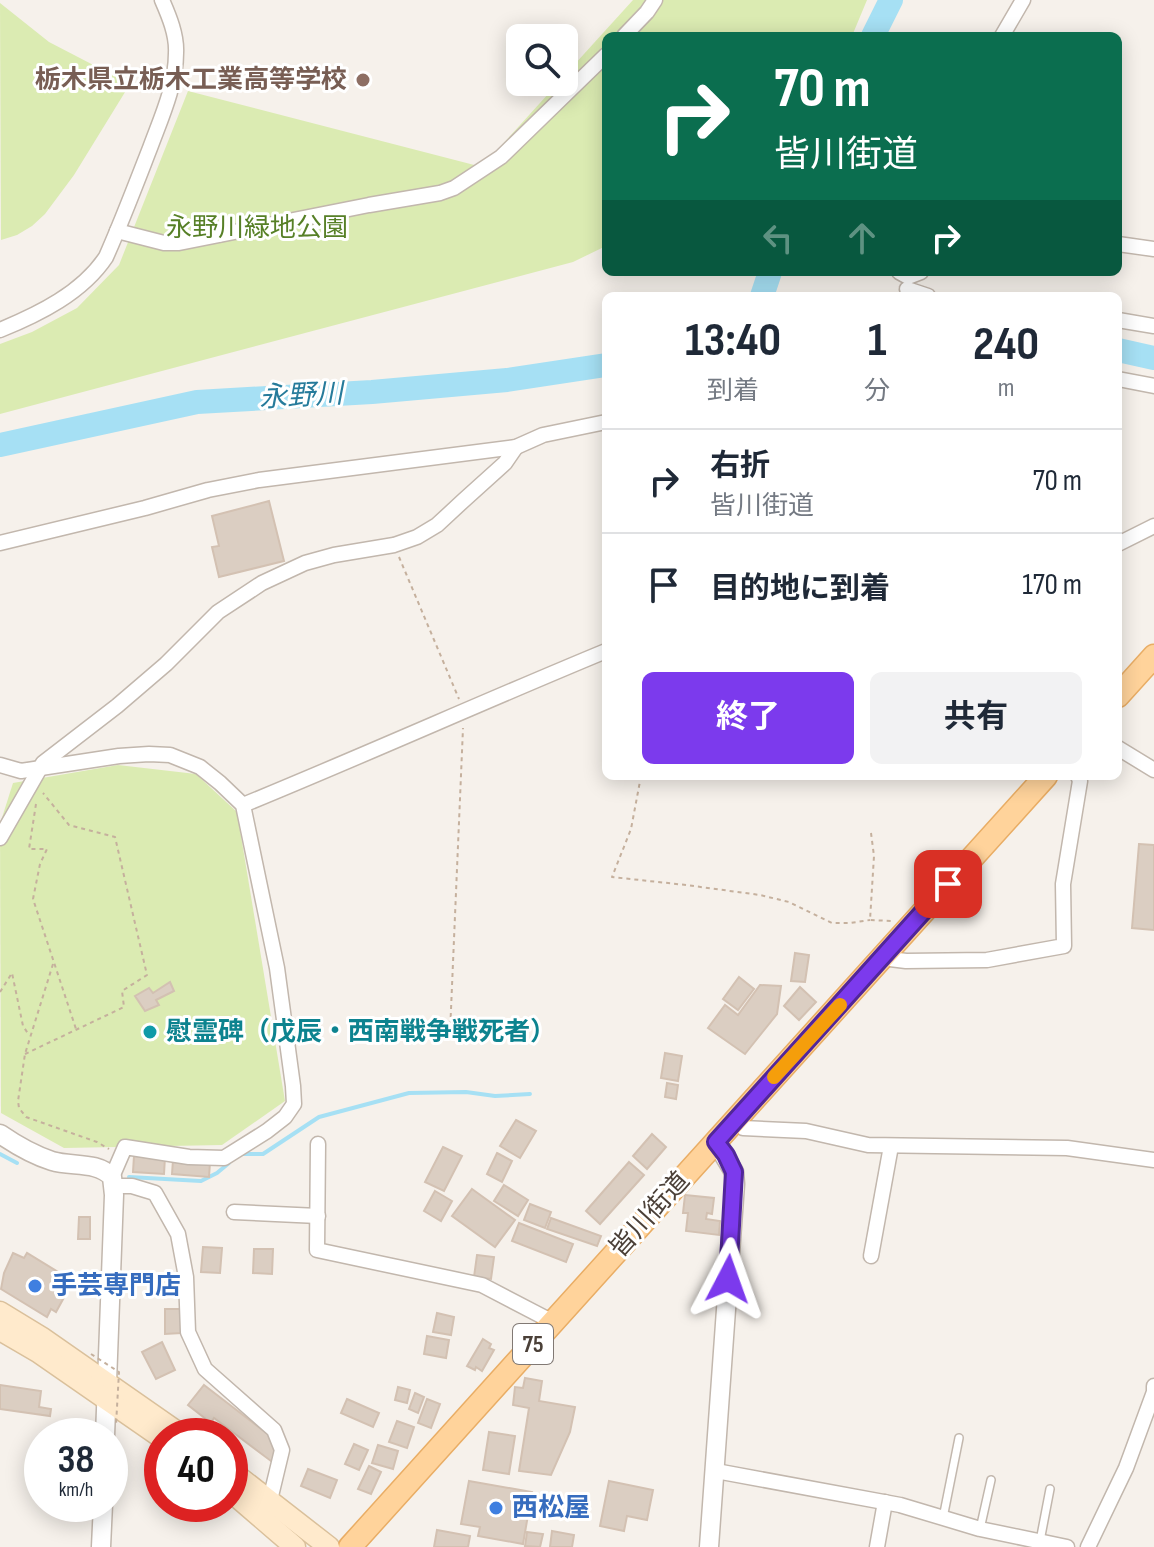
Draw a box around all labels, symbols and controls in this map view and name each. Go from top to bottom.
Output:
map controls [506,24,578,96]
button: search [506,24,578,96]
text: 70 m [774,56,871,123]
icon: right [642,64,746,168]
place label: 栃木県立栃木工業高等学校 [35,65,347,96]
marker: 栃木県立栃木工業高等学校 [354,71,372,89]
text: 皆川街道 [774,134,918,177]
park label: 永野川緑地公園 [166,213,348,244]
icon: left [756,216,800,260]
icon: ahead [840,216,884,260]
icon: right [924,216,968,260]
text: 13:40 [685,312,781,369]
text: 1 [868,312,887,369]
text: 240 [973,316,1039,373]
text: m [998,373,1014,404]
text: 到着 [707,376,759,407]
text: 分 [864,376,890,407]
water label: 永野川 [258,377,347,415]
text: 右折 [710,448,770,484]
icon: right [642,459,686,503]
text: 70 m [1033,463,1082,499]
text: 皆川街道 [710,491,814,522]
icon: arrive [642,563,686,607]
text: 170 m [1022,567,1082,603]
text: 目的地に到着 [710,571,890,607]
button: 終了 [642,672,854,764]
button: 共有 [870,672,1082,764]
pin [914,850,982,918]
icon: arrive [926,862,970,906]
place label: 慰霊碑（戊辰・西南戦争戦死者） [166,1017,556,1048]
marker: 慰霊碑（戊辰・西南戦争戦死者） [141,1023,159,1041]
street label: 皆川街道 [604,1166,696,1264]
position arrow [686,1237,770,1321]
place label: 手芸専門店 [51,1271,181,1302]
marker: 手芸専門店 [26,1277,44,1295]
road number: 75 [513,1324,553,1364]
speed limit sign: 40 [144,1418,248,1522]
text: 38 [58,1436,94,1484]
text: km/h [59,1478,93,1502]
place label: 西松屋 [512,1493,590,1524]
marker: 西松屋 [487,1499,505,1517]

